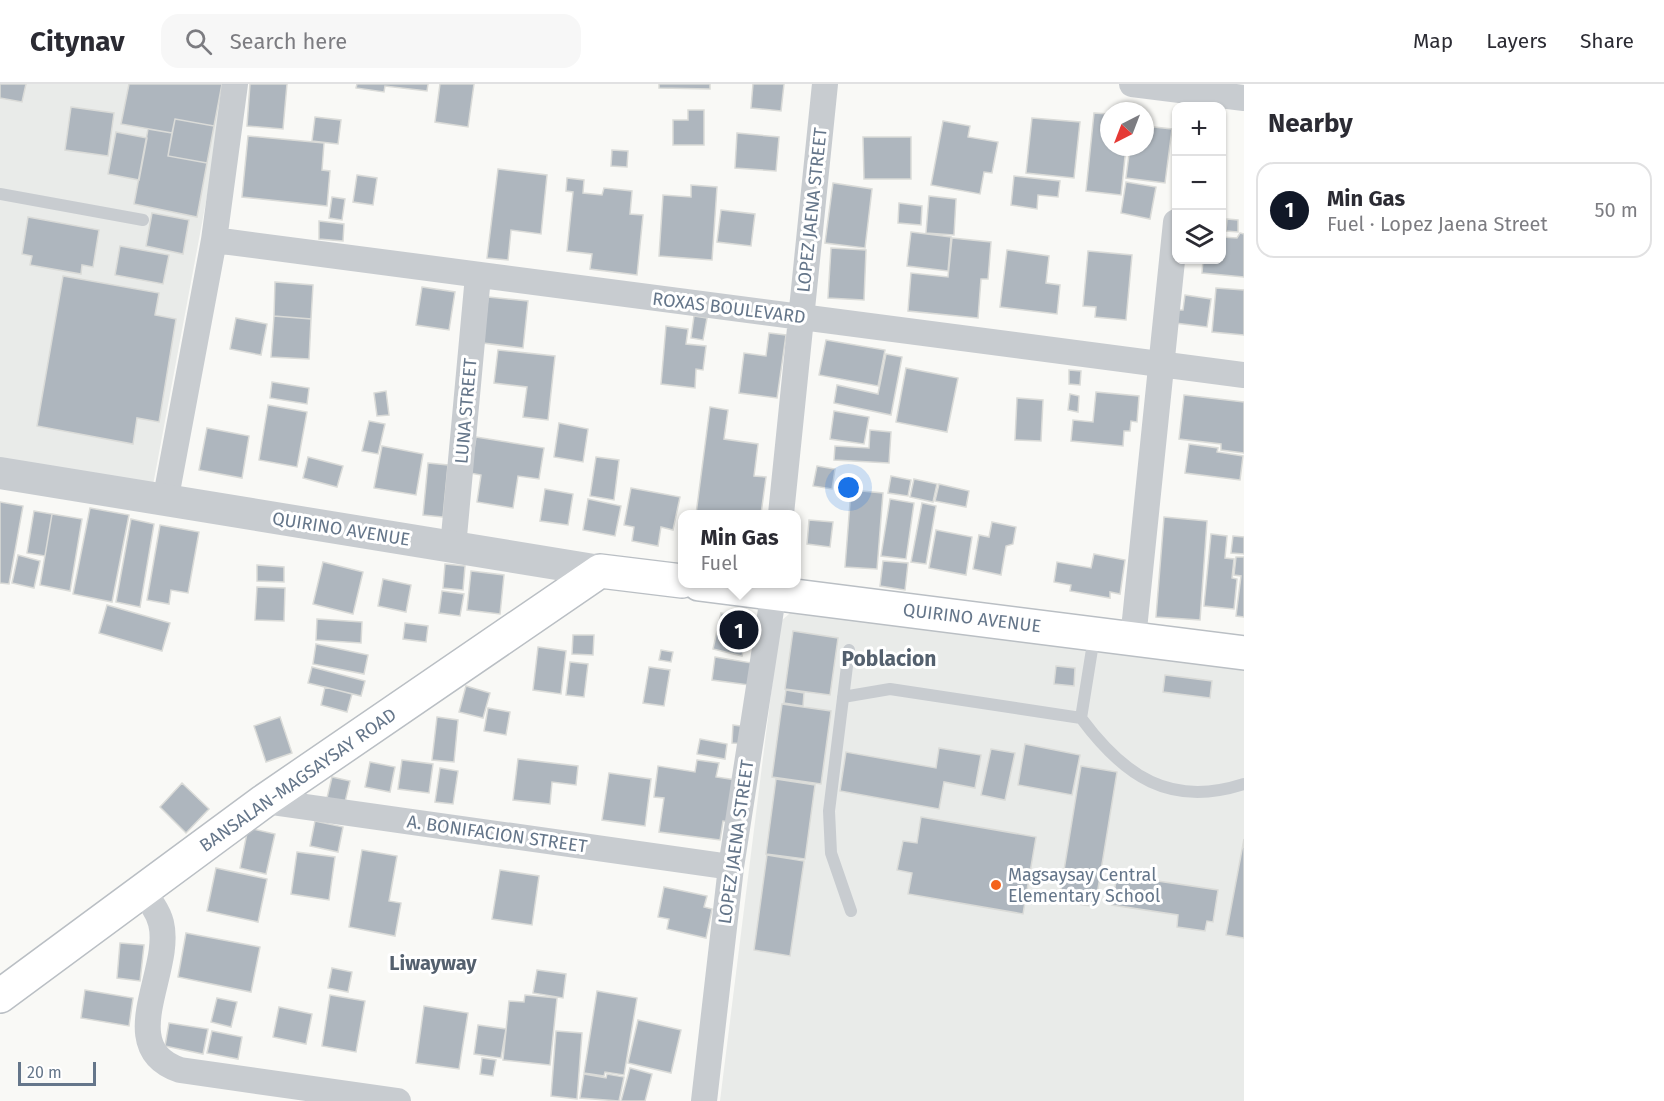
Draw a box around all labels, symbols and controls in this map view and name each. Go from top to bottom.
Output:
search box [161,14,581,68]
text: Citynav [30,25,125,58]
icon: search [182,25,215,58]
text: Search here [230,28,347,55]
text: Map [1413,28,1453,54]
text: Layers [1486,28,1547,54]
text: Share [1580,28,1634,54]
north arrow [1100,102,1154,156]
map controls [1172,102,1226,264]
button: + [1172,102,1226,156]
text: Nearby [1268,108,1353,139]
street label: LOPEZ JAENA STREET [792,126,832,294]
button: − [1172,156,1226,210]
text: Min Gas [1327,185,1405,212]
text: 1 [1285,198,1294,222]
text: 50 m [1594,198,1638,222]
button: layers [1172,210,1226,264]
text: Fuel · Lopez Jaena Street [1327,212,1548,236]
street label: ROXAS BOULEVARD [651,288,807,328]
street label: LUNA STREET [450,357,482,465]
your location [834,473,863,502]
street label: QUIRINO AVENUE [271,507,411,551]
popup [678,510,801,588]
text: Min Gas [700,524,779,551]
text: Fuel [700,551,738,575]
street label: QUIRINO AVENUE [902,599,1042,637]
pin: 1 [720,608,758,652]
district label: Poblacion [842,646,936,672]
street label: BANSALAN-MAGSAYSAY ROAD [195,704,401,856]
street label: LOPEZ JAENA STREET [714,758,759,926]
street label: A. BONIFACION STREET [406,810,589,858]
place label: Magsaysay Central Elementary School [1008,864,1160,907]
marker: Magsaysay Central Elementary School [989,878,1003,892]
district label: Liwayway [389,951,477,975]
scale bar [18,1059,96,1086]
text: 20 m [27,1063,62,1082]

